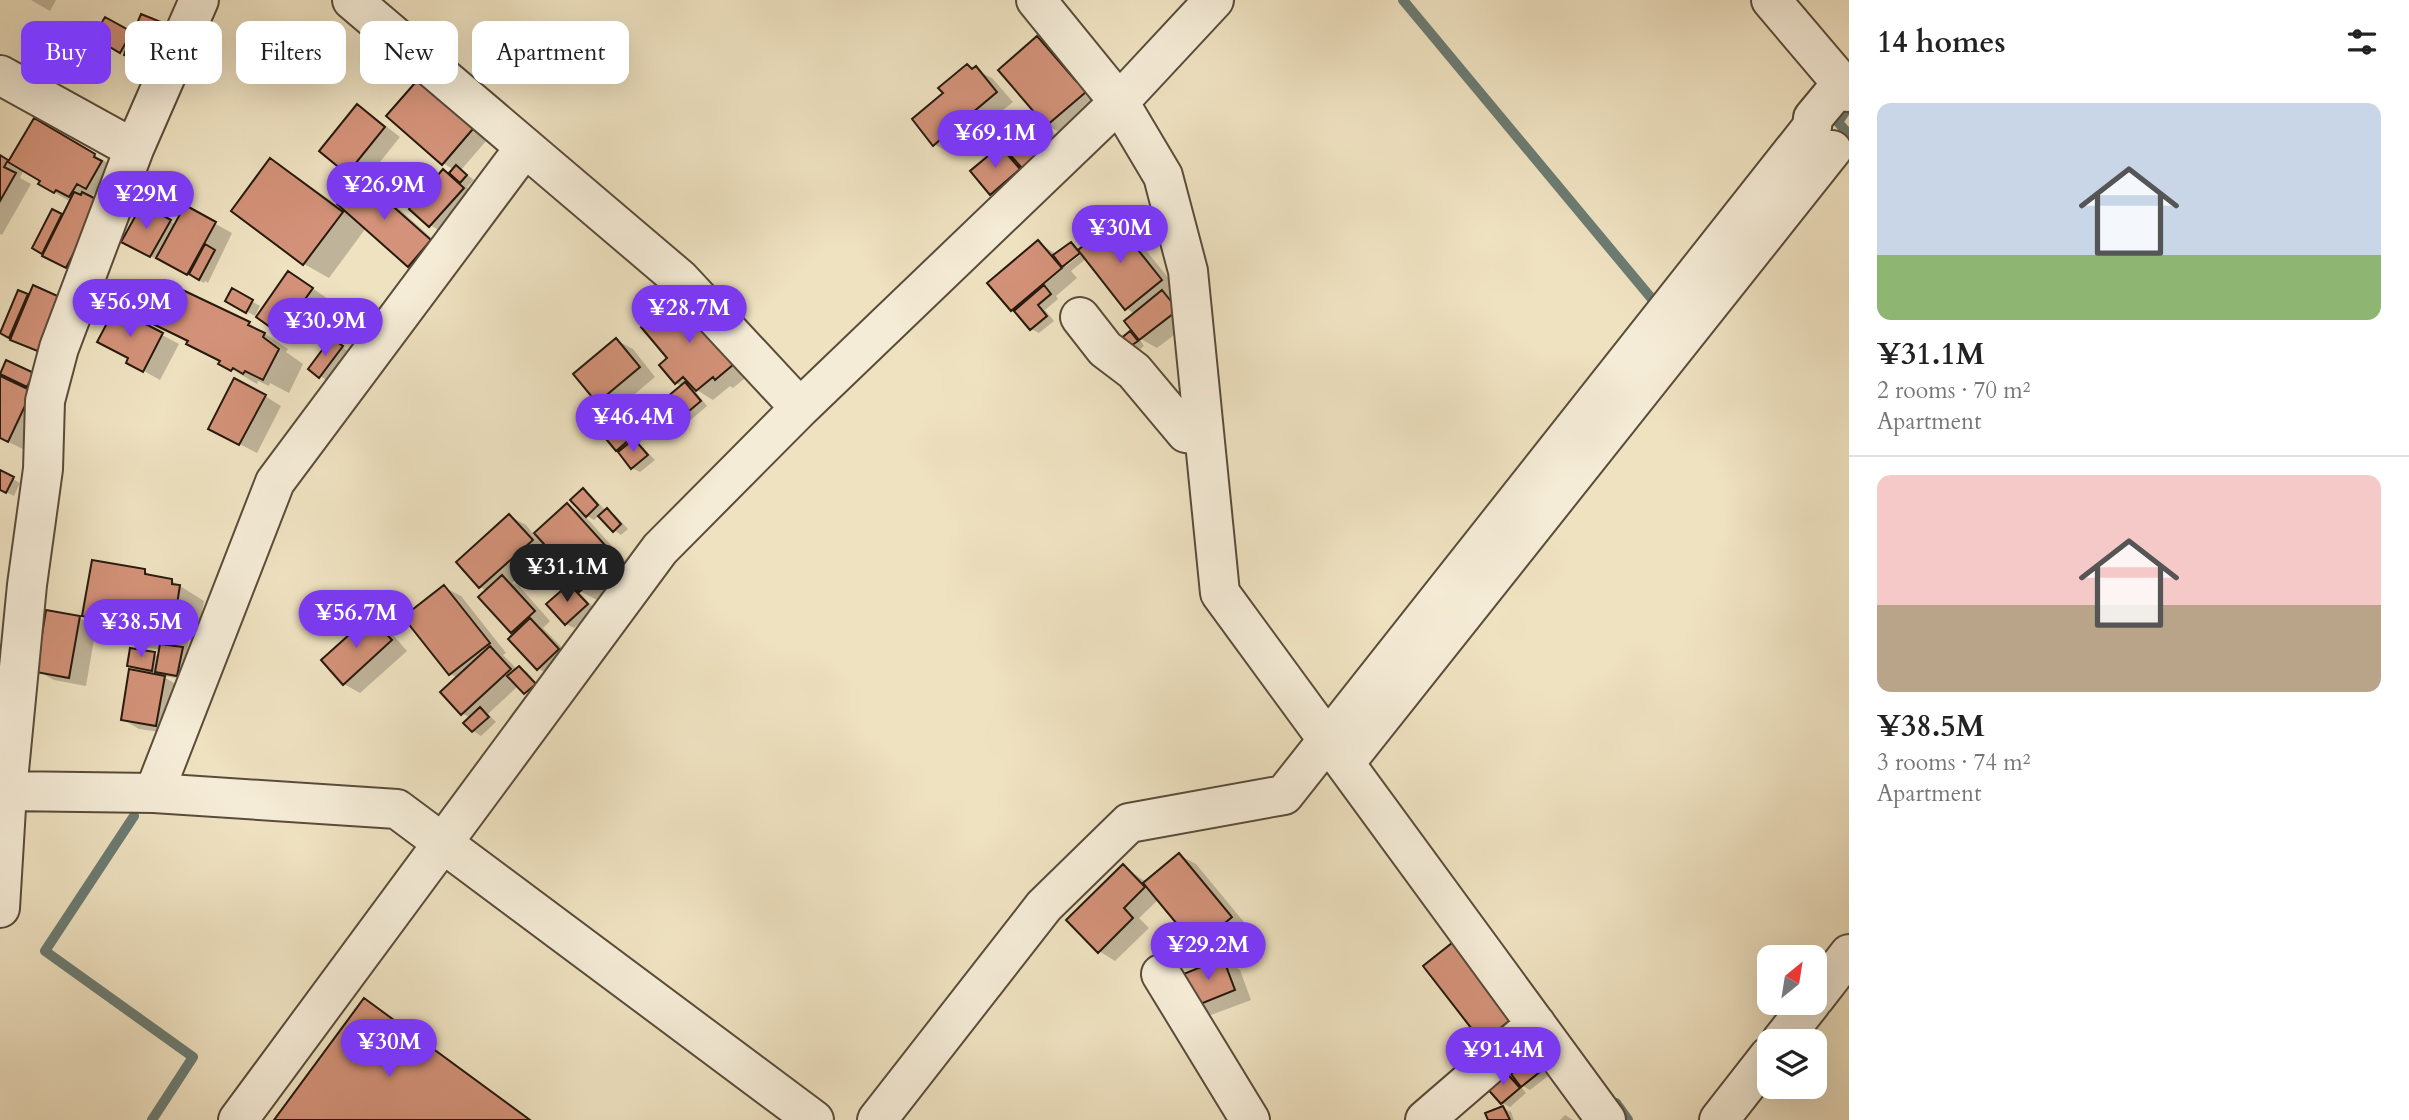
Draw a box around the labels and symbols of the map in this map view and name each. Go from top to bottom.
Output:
pin: ¥69.1M [938,110,1052,170]
pin: ¥26.9M [327,162,441,222]
pin: ¥29M [105,172,187,231]
pin: ¥30M [1079,205,1161,265]
pin: ¥56.9M [73,280,187,339]
pin: ¥28.7M [632,286,746,345]
pin: ¥30.9M [268,298,382,358]
pin: ¥46.4M [576,394,690,454]
pin: ¥31.1M [510,544,624,604]
pin: ¥56.7M [299,590,413,650]
pin: ¥38.5M [84,600,198,659]
pin: ¥29.2M [1151,922,1265,982]
north arrow [1757,945,1827,1015]
pin: ¥30M [348,1020,430,1079]
pin: ¥91.4M [1446,1028,1560,1087]

